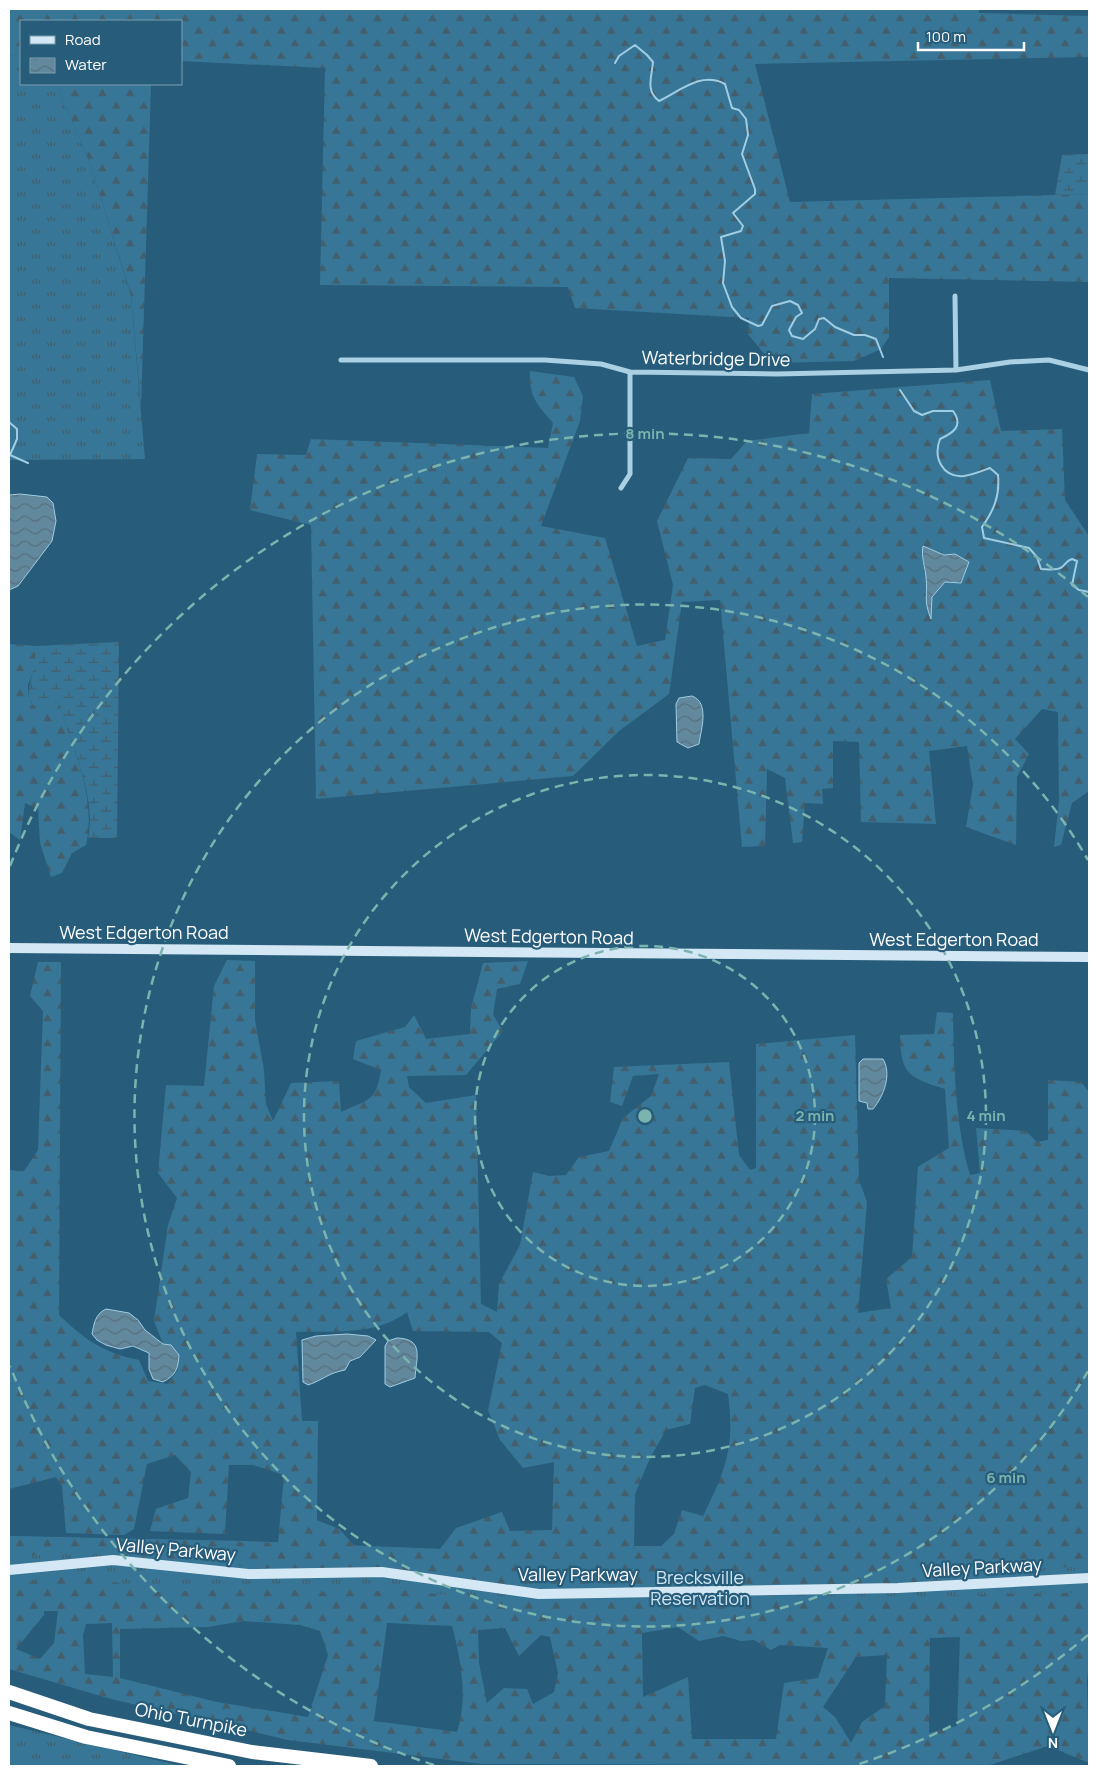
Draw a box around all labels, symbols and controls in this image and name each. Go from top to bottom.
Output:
legend [20,20,182,85]
scale bar [918,20,1024,52]
text: 100 m [926,26,966,47]
text: Road [65,29,101,50]
text: Water [65,54,107,75]
street label: Waterbridge Drive [641,345,791,371]
text: 8 min [625,423,665,444]
street label: West Edgerton Road [59,920,229,944]
street label: West Edgerton Road [464,923,634,949]
street label: West Edgerton Road [869,927,1039,951]
text: 2 min [795,1105,835,1126]
text: 4 min [966,1105,1006,1126]
centre of rings [636,1107,654,1125]
text: 6 min [986,1467,1026,1488]
street label: Valley Parkway [115,1532,237,1566]
street label: Valley Parkway [921,1552,1043,1582]
street label: Valley Parkway [518,1562,638,1586]
park label: Brecksville Reservation [650,1565,750,1610]
street label: Ohio Turnpike [133,1696,249,1742]
north arrow [1028,1705,1078,1755]
text: N [1048,1734,1058,1753]

